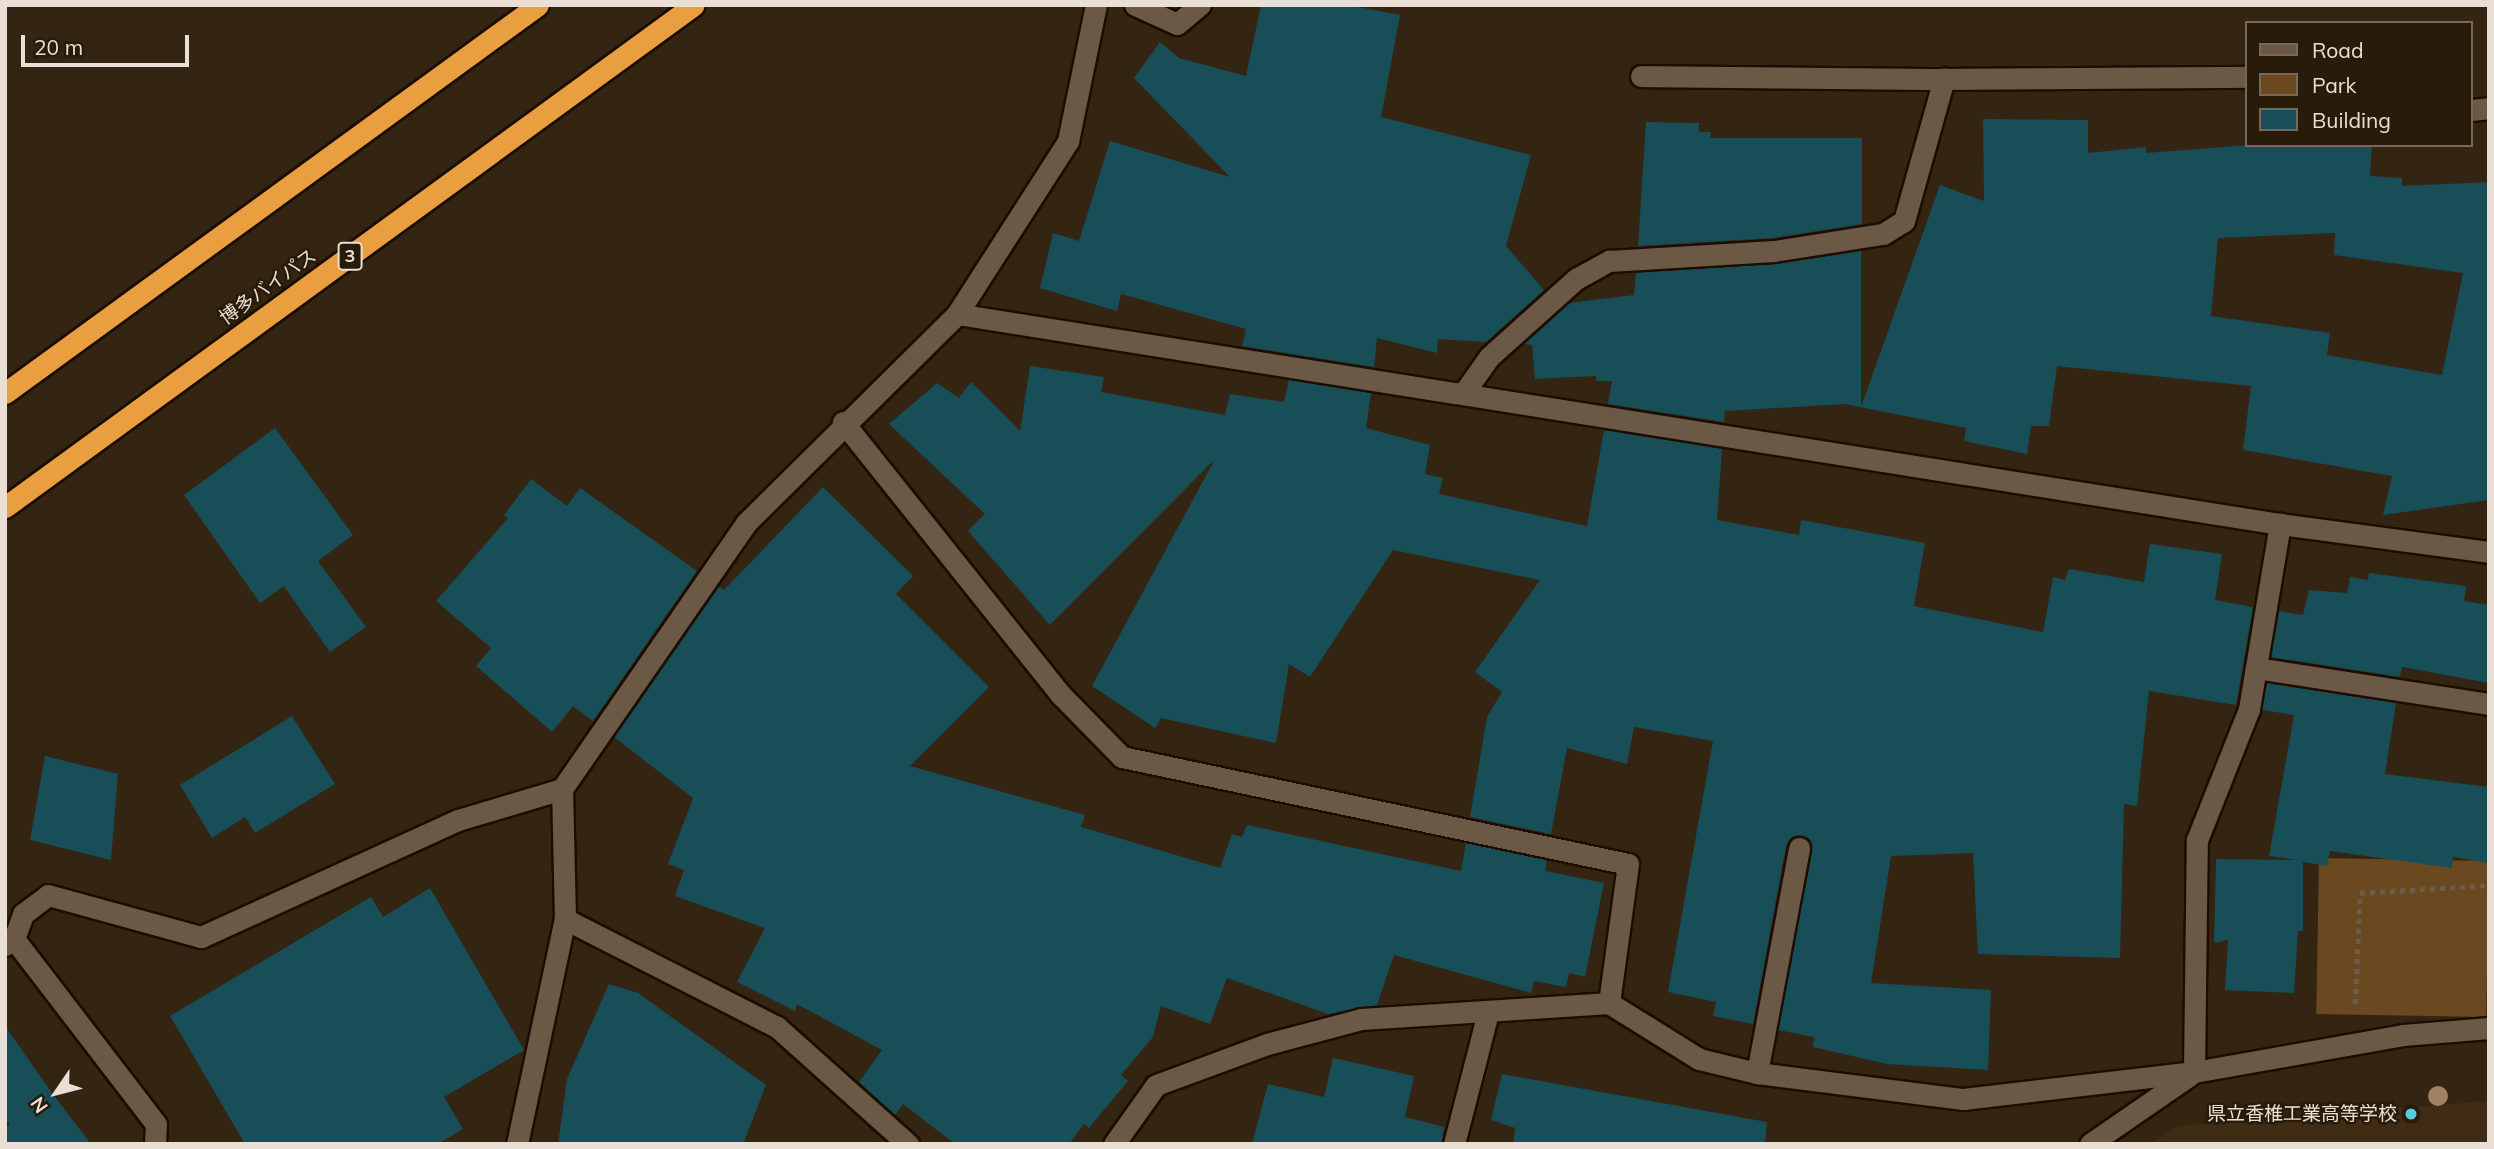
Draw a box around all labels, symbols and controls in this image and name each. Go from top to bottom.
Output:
scale bar [24,21,192,65]
legend [2246,21,2473,147]
text: 20 m [34,34,83,60]
text: Road [2312,37,2363,63]
text: Park [2312,72,2356,98]
text: Building [2312,107,2391,133]
road number: 3 [336,242,364,270]
street label: 博多バイパス [215,244,321,330]
north arrow [21,1058,91,1128]
text: N [25,1092,53,1118]
place label: 県立香椎工業高等学校 [2207,1103,2397,1125]
marker: 県立香椎工業高等学校 [2403,1106,2419,1122]

